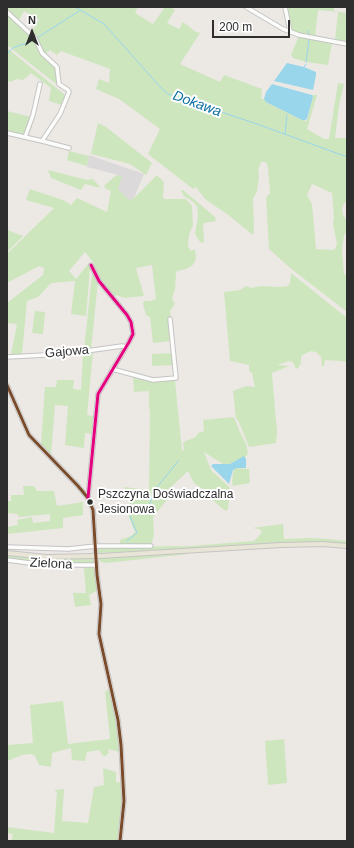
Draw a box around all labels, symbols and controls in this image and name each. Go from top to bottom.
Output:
north arrow [12,12,52,52]
scale bar [214,12,292,38]
text: N [28,14,36,26]
text: 200 m [219,20,252,34]
water label: Dokawa [170,87,224,121]
street label: Gajowa [44,342,90,362]
place label: Pszczyna Doświadczalna Jesionowa [98,488,233,516]
marker: Pszczyna Doświadczalna Jesionowa [85,497,95,507]
street label: Zielona [29,555,73,573]

